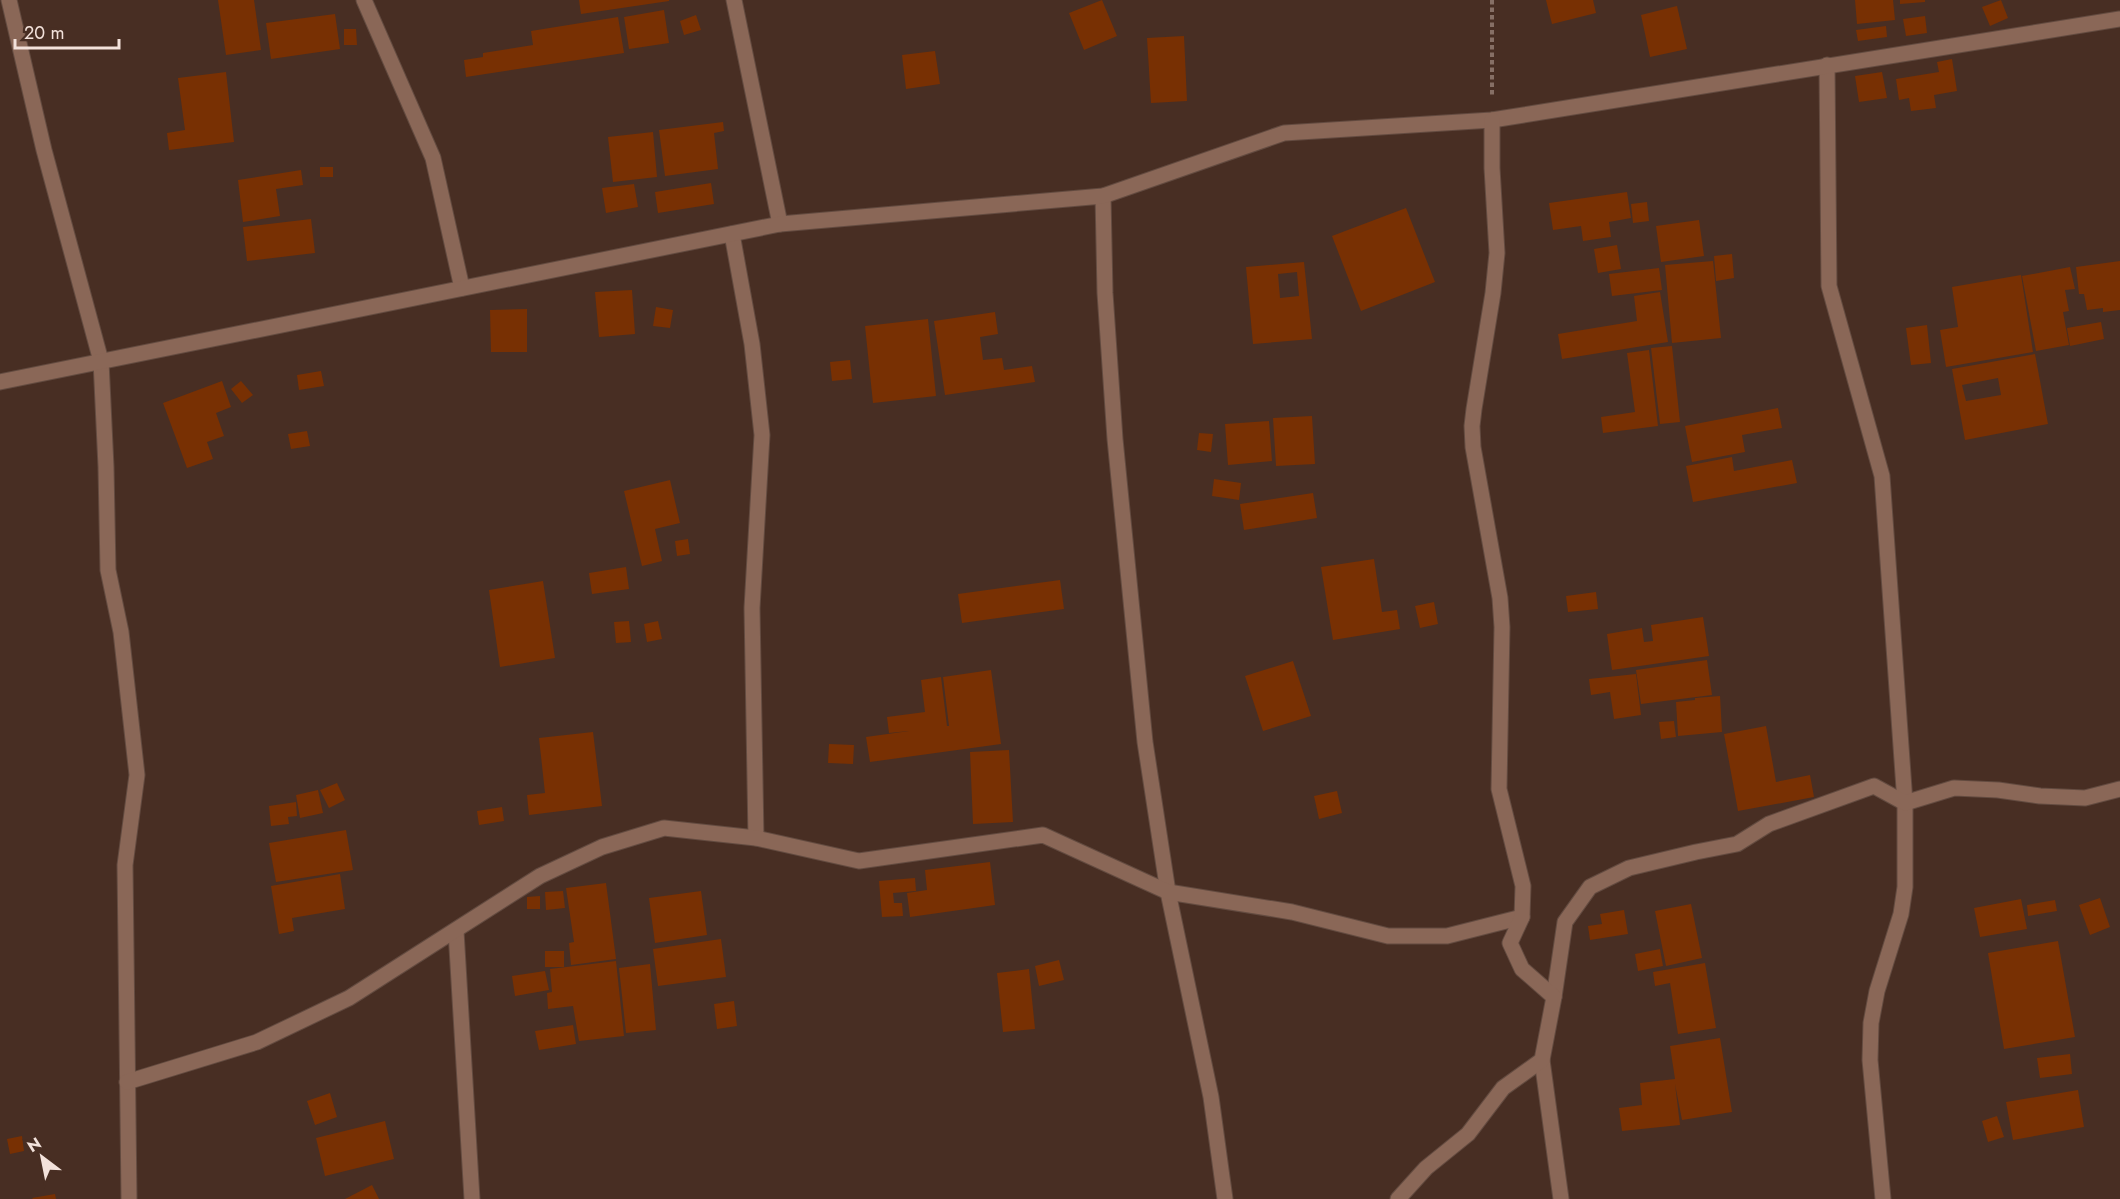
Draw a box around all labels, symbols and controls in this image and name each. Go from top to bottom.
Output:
scale bar [15,12,118,50]
text: 20 m [24,20,64,46]
north arrow [12,1127,72,1187]
text: N [23,1132,46,1158]

